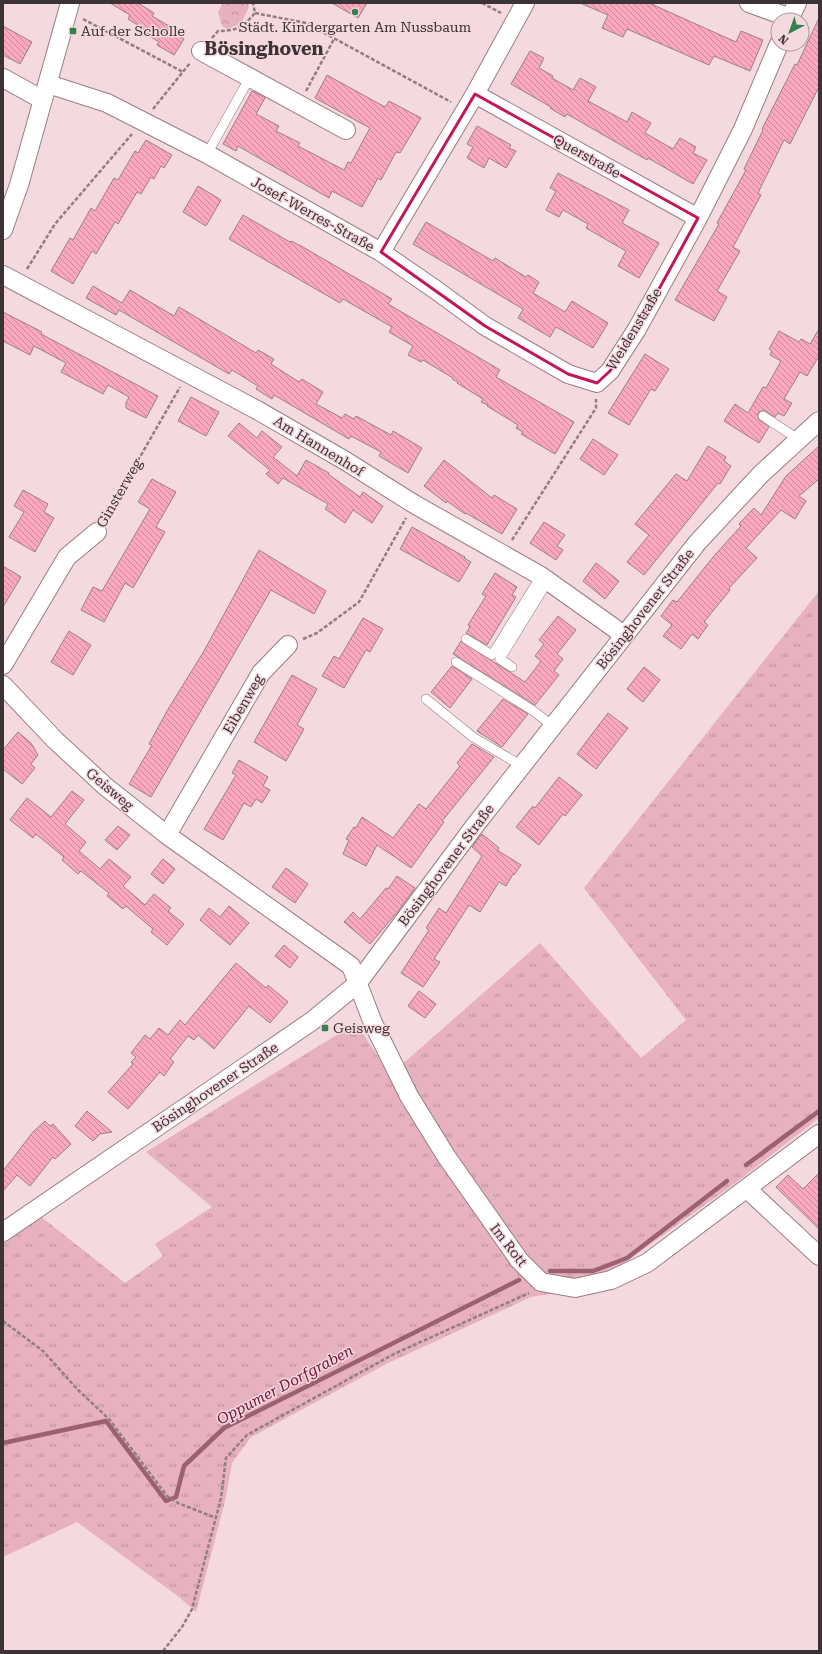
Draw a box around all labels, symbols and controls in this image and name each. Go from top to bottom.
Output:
marker: Städt. Kindergarten Am Nussbaum [350,7,360,17]
north arrow [770,12,810,52]
place label: Städt. Kindergarten Am Nussbaum [239,19,471,35]
place label: Auf der Scholle [81,23,185,39]
marker: Auf der Scholle [68,26,78,36]
text: N [776,31,791,47]
district label: Bösinghoven [204,38,324,59]
street label: Querstraße [550,131,624,181]
street label: Josef-Werres-Straße [249,173,378,255]
street label: Weidenstraße [603,285,665,373]
street label: Am Hannenhof [271,413,368,480]
street label: Ginsterweg [93,456,145,530]
street label: Bösinghovener Straße [593,545,697,672]
street label: Eibenweg [220,671,266,737]
street label: Geisweg [83,765,137,813]
street label: Bösinghovener Straße [395,801,497,929]
place label: Geisweg [333,1020,390,1036]
marker: Geisweg [320,1023,330,1033]
street label: Bösinghovener Straße [149,1039,281,1135]
street label: Im Rott [487,1220,531,1270]
water label: Oppumer Dorfgraben [214,1341,356,1429]

